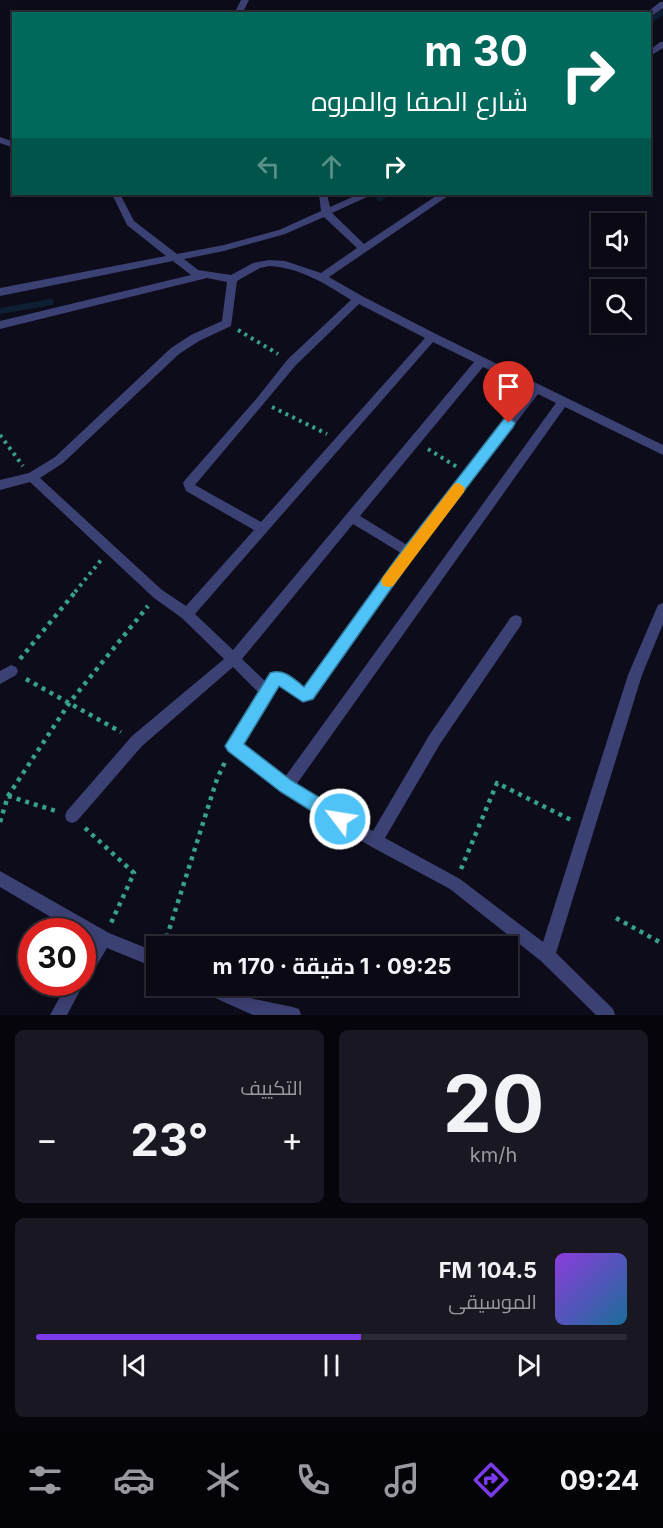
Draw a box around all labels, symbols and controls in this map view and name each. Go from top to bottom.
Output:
text: 30 m [424,25,528,76]
icon: right [549,36,627,114]
text: شارع الصفا والمروه [311,85,528,118]
icon: left [252,150,285,183]
icon: ahead [315,150,348,183]
icon: right [378,150,411,183]
map controls [591,213,645,333]
button: sound [591,213,645,267]
button: search [591,279,645,333]
pin [483,361,534,423]
icon: arrive [492,370,525,403]
position arrow [308,787,372,851]
speed limit sign: 30 [18,918,96,996]
text: 09:25 · 1 دقيقة · 170 m [213,953,451,979]
text: 20 [443,1056,544,1151]
text: التكييف [240,1076,303,1100]
text: 23° [131,1112,208,1167]
text: − [36,1119,58,1159]
text: + [281,1119,303,1159]
text: km/h [470,1143,517,1167]
text: 104.5 FM [439,1257,537,1283]
text: الموسيقى [448,1290,537,1314]
icon: previous [118,1349,151,1382]
icon: pause [315,1349,348,1382]
icon: next [512,1349,545,1382]
icon: filters [24,1459,66,1501]
icon: car [113,1459,155,1501]
icon: climate [202,1459,244,1501]
icon: phone [292,1459,334,1501]
icon: music [381,1459,423,1501]
icon: directions [470,1459,512,1501]
text: 09:24 [560,1464,639,1497]

